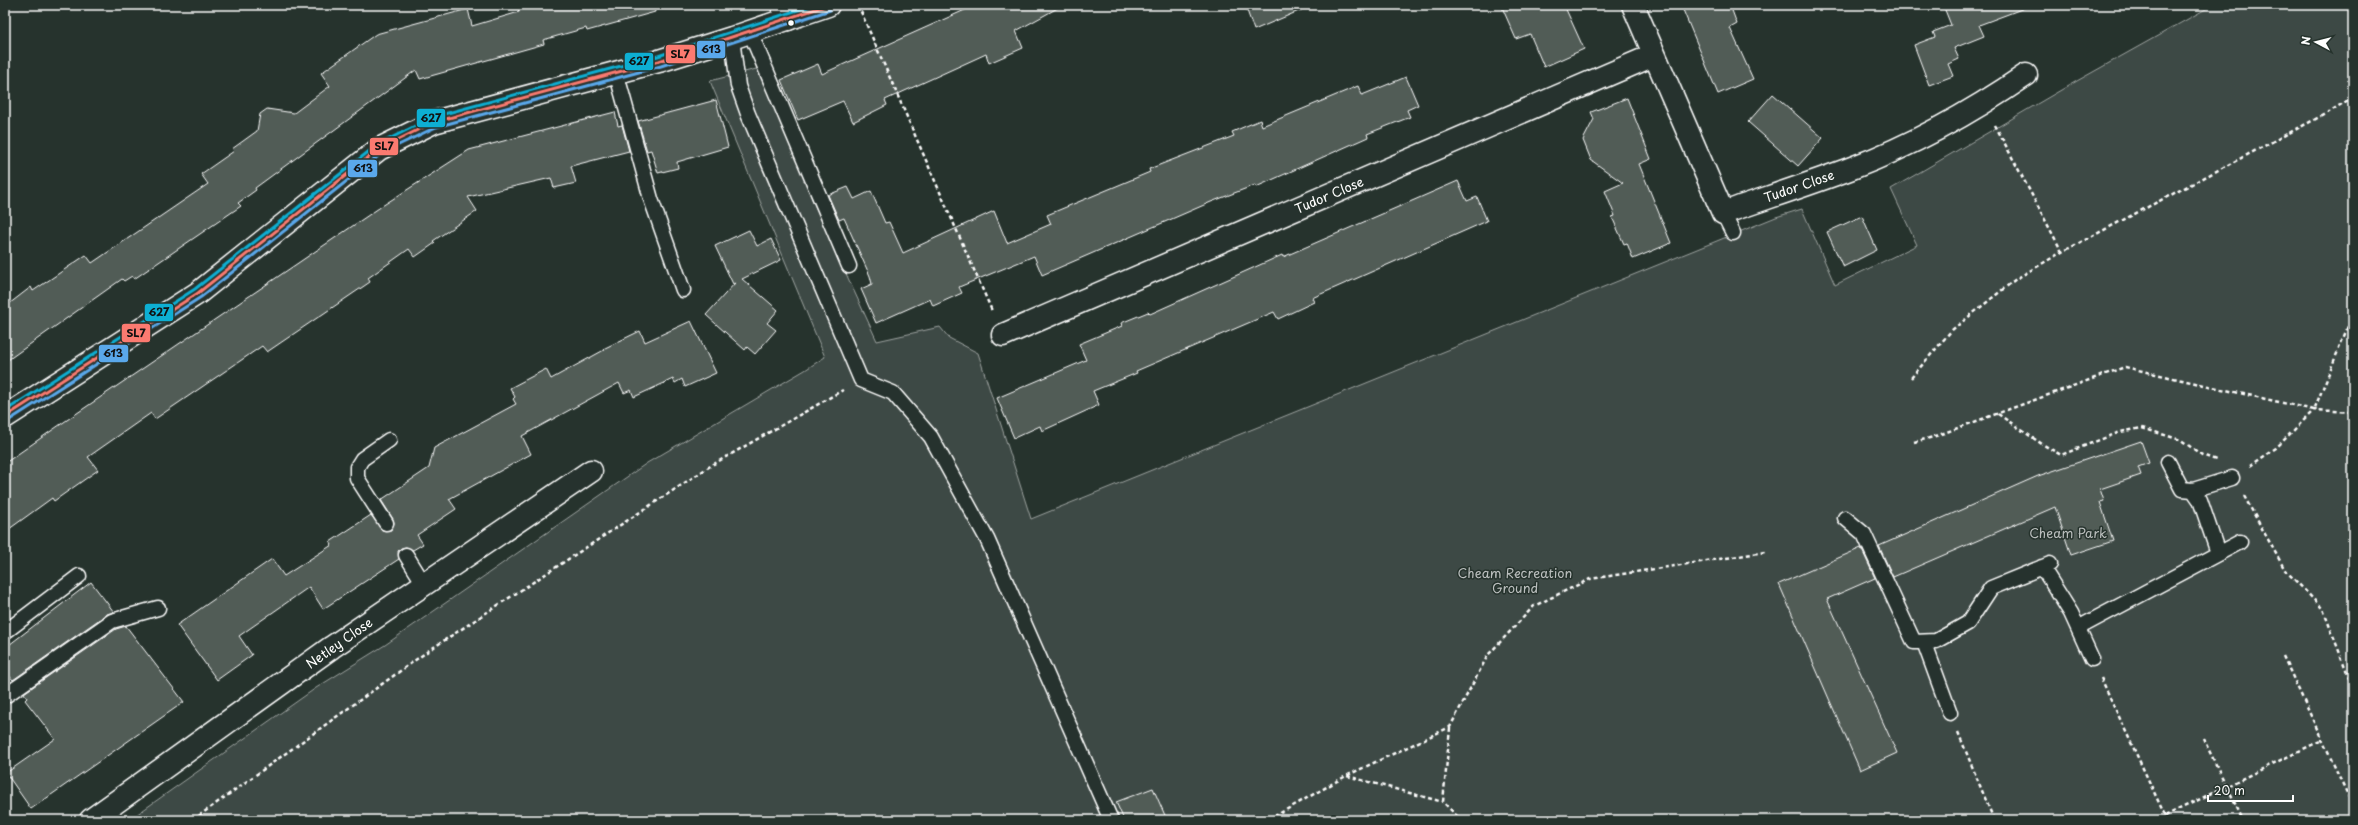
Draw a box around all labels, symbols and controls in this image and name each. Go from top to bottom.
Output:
unlabelled marker [786,18,796,28]
north arrow [2296,22,2336,62]
text: N [2297,35,2315,46]
line badge: 613 [696,40,726,59]
text: 613 [701,40,721,57]
line badge: SL7 [665,44,696,64]
text: SL7 [670,45,690,62]
line badge: 627 [624,52,654,71]
text: 627 [629,52,650,69]
line badge: 627 [416,108,446,128]
text: 627 [421,109,442,126]
line badge: SL7 [369,137,399,156]
text: SL7 [374,137,394,154]
line badge: 613 [347,159,378,178]
text: 613 [353,159,373,176]
street label: Tudor Close [1761,165,1837,206]
street label: Tudor Close [1291,171,1366,218]
line badge: 627 [144,303,174,322]
text: 627 [149,303,170,320]
line badge: SL7 [121,323,151,343]
text: SL7 [126,324,146,341]
line badge: 613 [98,344,129,363]
text: 613 [103,344,123,361]
park label: Cheam Park [2029,523,2107,542]
park label: Cheam Recreation Ground [1458,563,1572,597]
street label: Netley Close [302,613,376,673]
scale bar [2208,777,2293,803]
text: 20 m [2214,781,2245,799]

